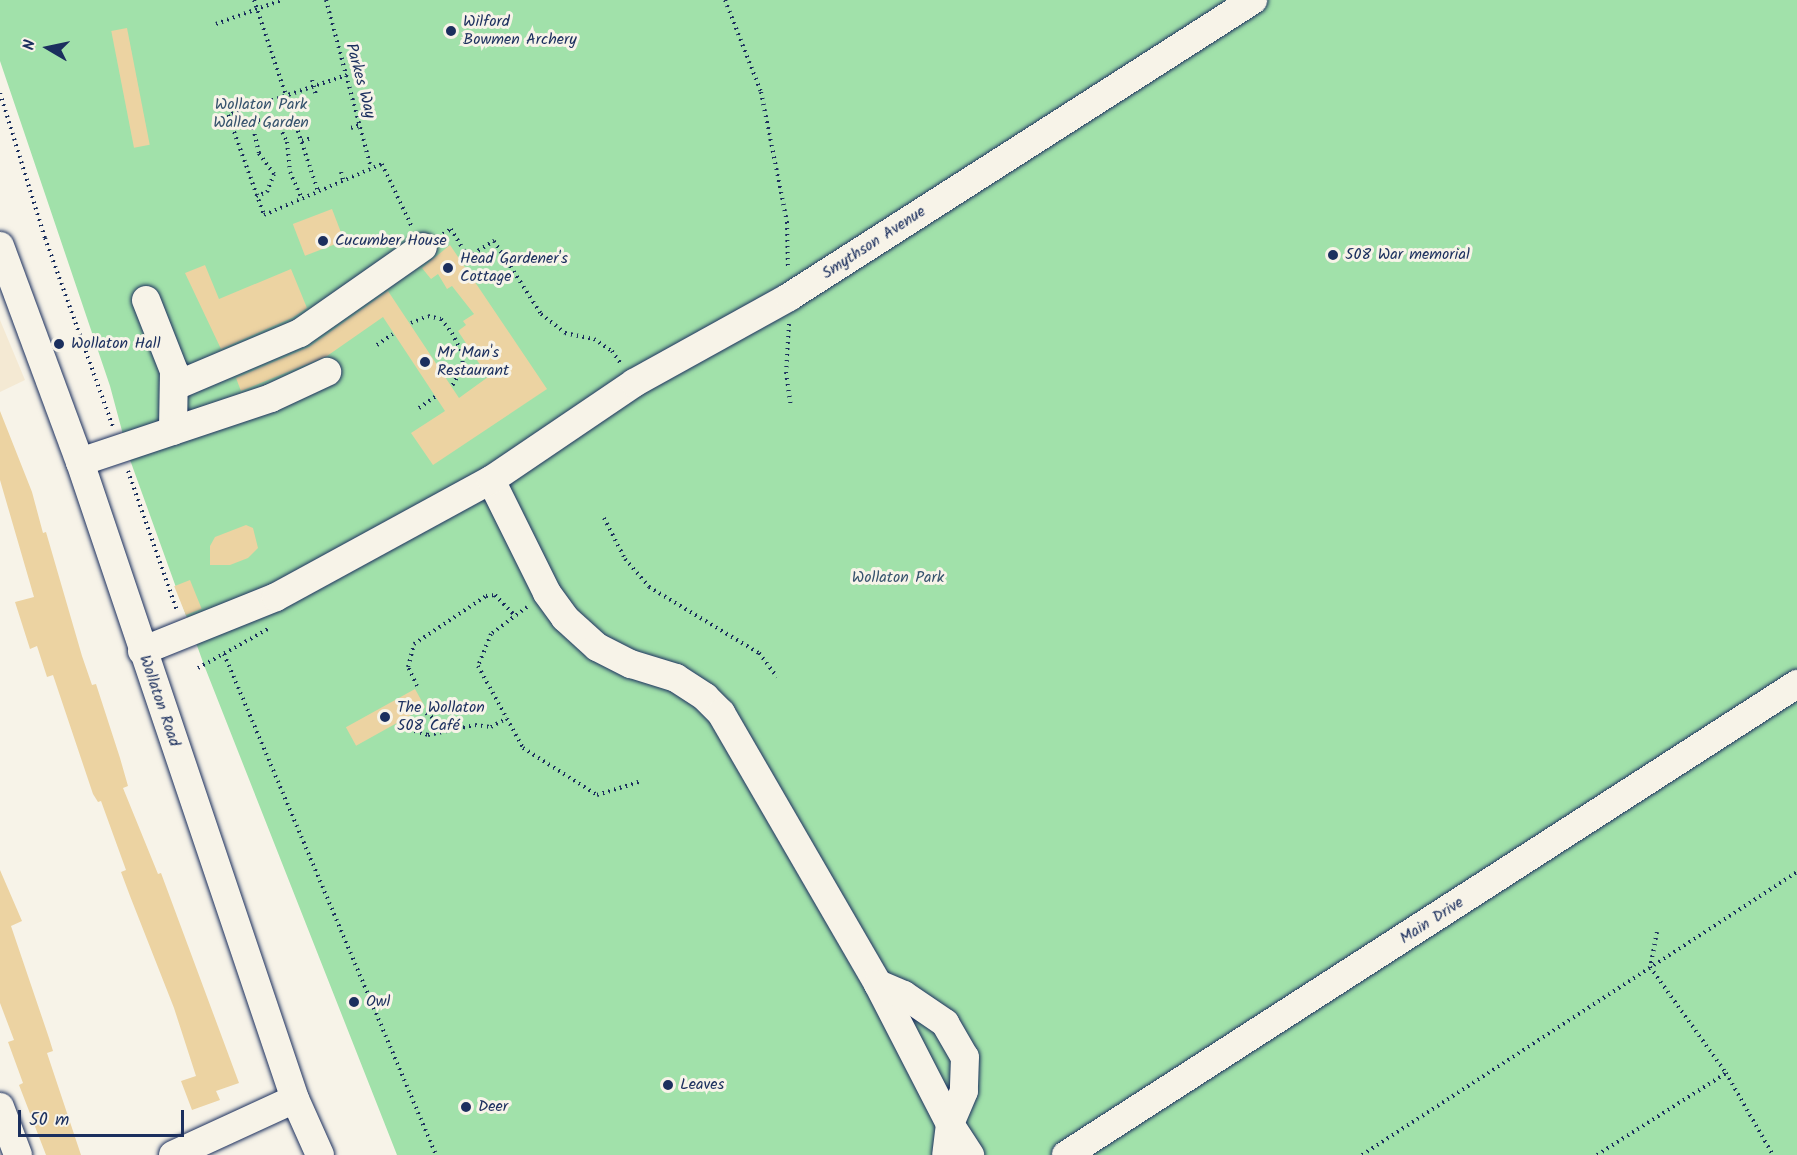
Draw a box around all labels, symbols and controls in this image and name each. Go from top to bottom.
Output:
place label: Wilford Bowmen Archery [463,12,577,50]
north arrow [18,18,78,78]
marker: Wilford Bowmen Archery [444,24,458,38]
text: N [17,38,43,52]
street label: Parkes Way [341,41,379,121]
park label: Wollaton Park Walled Garden [213,95,309,133]
street label: Smythson Avenue [819,202,929,284]
place label: Cucumber House [335,231,447,251]
marker: Cucumber House [316,234,330,248]
place label: 508 War memorial [1345,245,1470,265]
marker: 508 War memorial [1326,248,1340,262]
place label: Head Gardener's Cottage [460,249,568,287]
marker: Head Gardener's Cottage [441,261,455,275]
place label: Wollaton Hall [71,334,161,354]
marker: Wollaton Hall [52,337,66,351]
place label: Mr Man's Restaurant [437,343,509,381]
marker: Mr Man's Restaurant [418,355,432,369]
park label: Wollaton Park [852,568,944,588]
street label: Wollaton Road [134,653,184,749]
place label: The Wollaton 508 Café [397,698,485,736]
marker: The Wollaton 508 Café [378,710,392,724]
street label: Main Drive [1396,893,1468,949]
place label: Owl [366,992,390,1012]
marker: Owl [347,995,361,1009]
place label: Leaves [680,1075,724,1095]
marker: Leaves [661,1078,675,1092]
place label: Deer [478,1097,508,1117]
scale bar [21,1098,188,1136]
marker: Deer [459,1100,473,1114]
text: 50 m [29,1106,69,1135]

